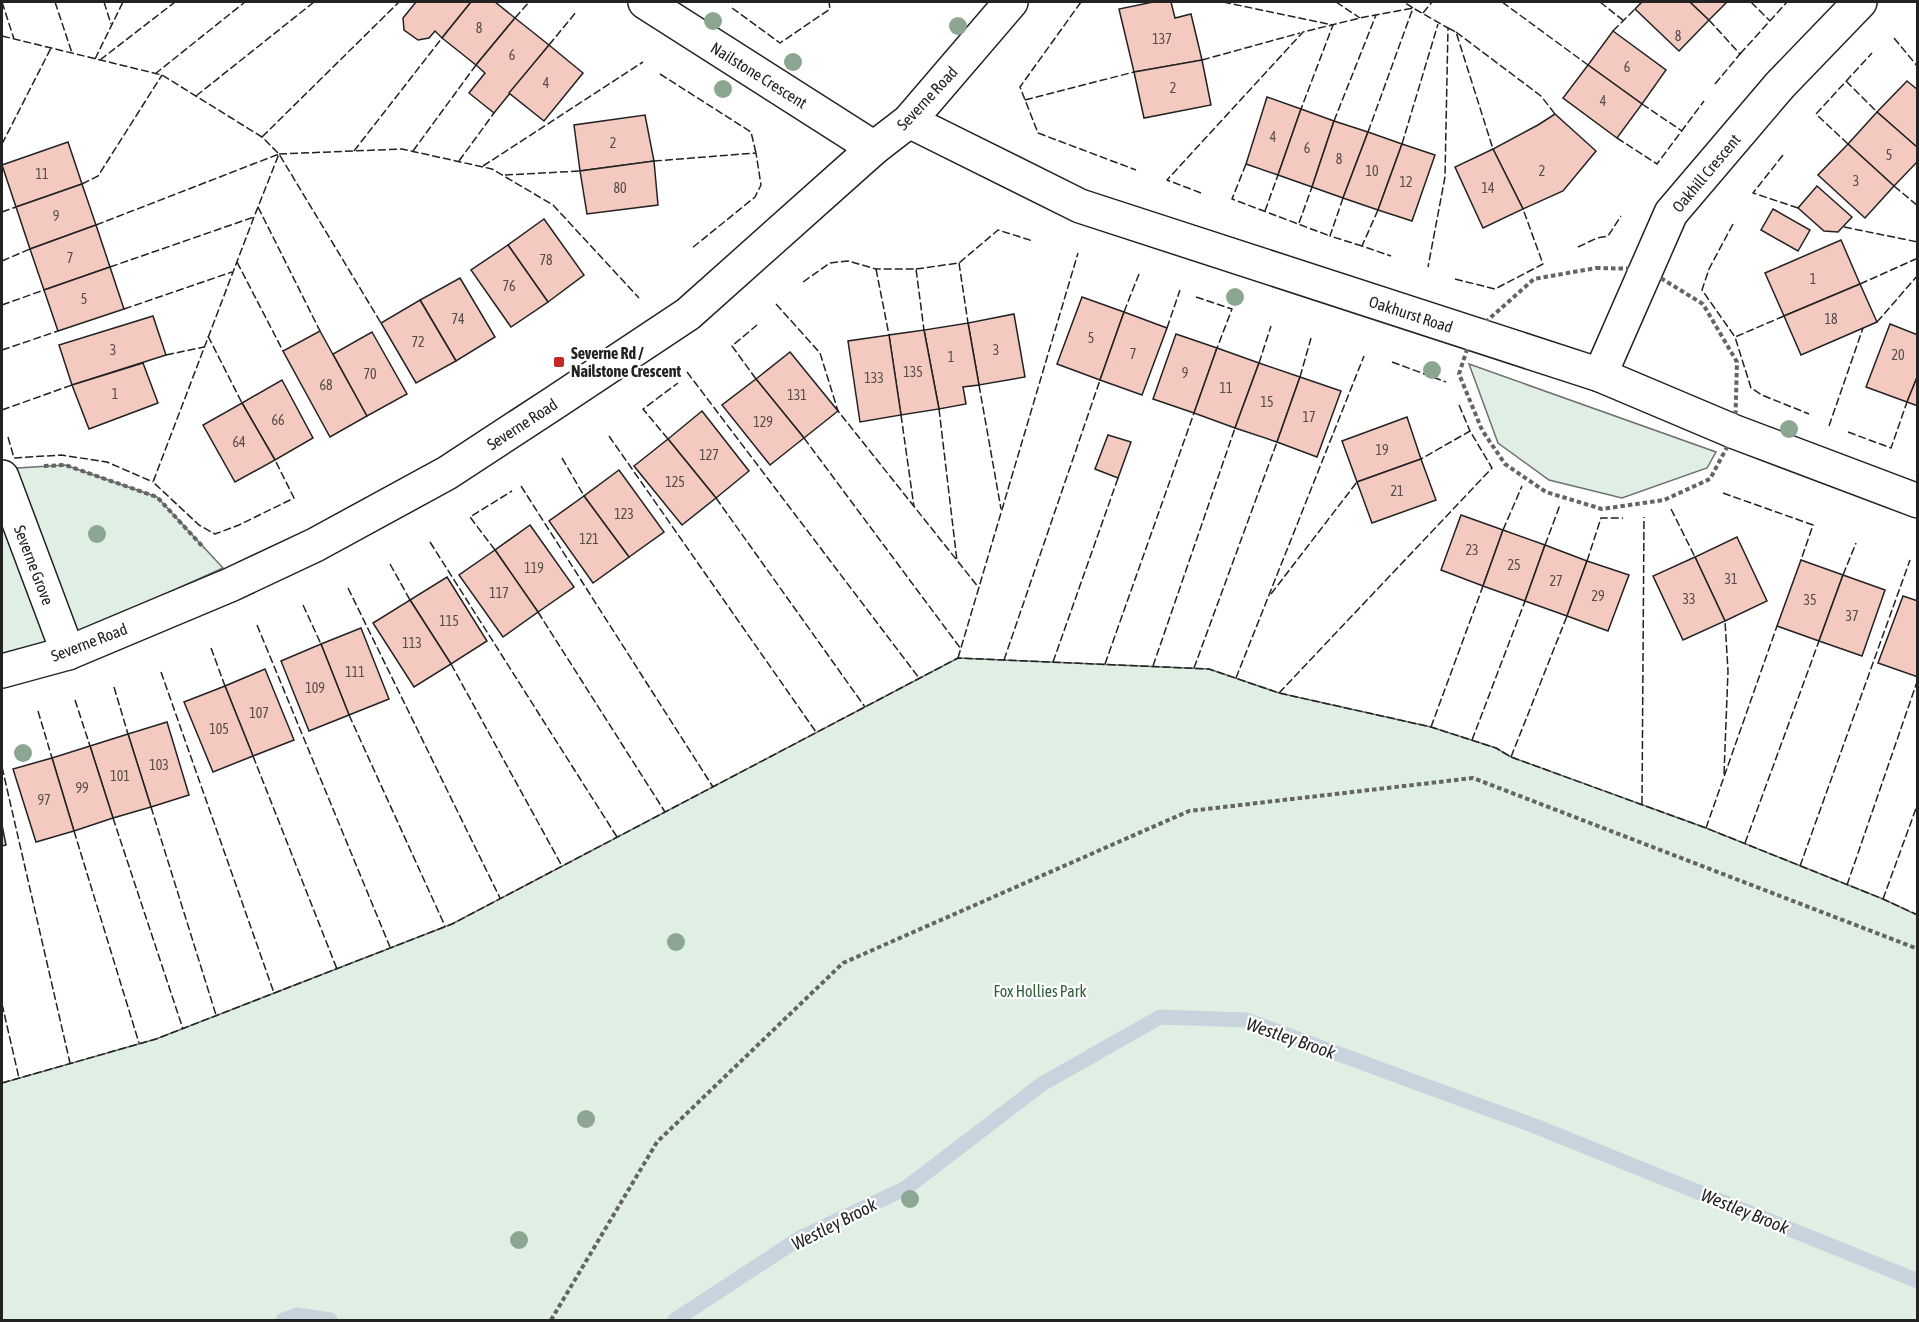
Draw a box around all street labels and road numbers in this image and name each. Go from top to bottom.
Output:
street label: Nailstone Crescent [708,38,811,112]
street label: Severne Road [893,63,961,133]
street label: Oakhill Crescent [1668,130,1744,216]
street label: Oakhurst Road [1367,292,1455,336]
street label: Severne Road [484,395,560,453]
street label: Severne Grove [11,523,57,607]
street label: Severne Road [48,619,130,665]

